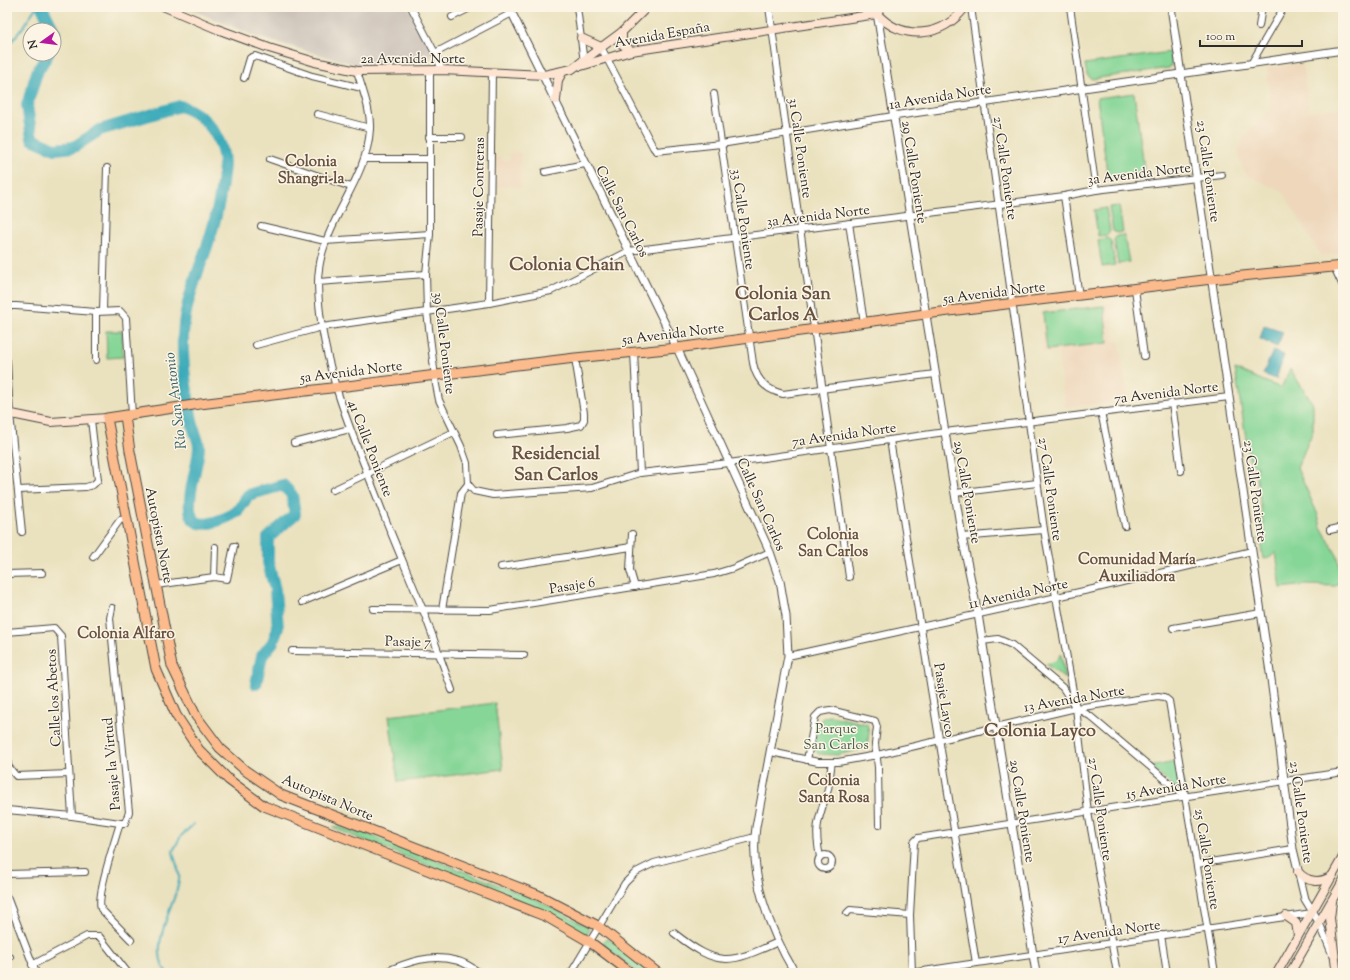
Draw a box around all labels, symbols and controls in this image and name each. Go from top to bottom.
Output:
street label: Avenida España [613,18,712,54]
north arrow [22,22,62,62]
scale bar [1200,22,1302,48]
text: 100 m [1206,28,1235,46]
text: N [24,38,42,51]
street label: 2a Avenida Norte [361,50,465,70]
street label: 1a Avenida Norte [888,80,993,116]
street label: 31 Calle Poniente [782,97,816,200]
street label: 27 Calle Poniente [987,115,1021,221]
street label: 29 Calle Poniente [895,119,931,225]
street label: 23 Calle Poniente [1190,119,1224,224]
street label: Pasaje Contreras [469,137,491,237]
district label: Colonia Shangri-la [278,152,344,190]
street label: 3a Avenida Norte [1086,159,1192,191]
street label: Calle San Carlos [590,163,653,261]
street label: 33 Calle Poniente [725,167,759,271]
street label: 3a Avenida Norte [765,201,871,233]
district label: Colonia Chain [509,253,625,279]
street label: 5a Avenida Norte [941,278,1047,310]
district label: Colonia San Carlos A [735,282,831,329]
street label: 39 Calle Poniente [427,291,459,396]
street label: 5a Avenida Norte [620,319,726,351]
water label: Río San Antonio [160,351,193,451]
street label: 5a Avenida Norte [298,357,404,389]
street label: 7a Avenida Norte [1113,378,1220,410]
street label: 41 Calle Poniente [341,397,397,500]
street label: 7a Avenida Norte [791,419,898,453]
street label: 27 Calle Poniente [1032,436,1066,542]
street label: 29 Calle Poniente [947,439,985,545]
street label: 23 Calle Poniente [1237,439,1271,544]
district label: Residencial San Carlos [512,442,601,489]
street label: Calle San Carlos [731,455,790,555]
street label: Autopista Norte [139,485,177,585]
district label: Colonia San Carlos [798,525,868,563]
district label: Comunidad María Auxiliadora [1078,550,1196,588]
street label: Pasaje 6 [548,573,597,600]
street label: 11 Avenida Norte [967,575,1070,615]
district label: Colonia Alfaro [77,624,175,645]
street label: Pasaje 7 [385,633,431,653]
street label: Calle los Abetos [42,648,68,747]
street label: Pasaje Layco [927,662,959,739]
street label: 13 Avenida Norte [1022,681,1126,719]
street label: Pasaje la Virtud [99,717,127,811]
district label: Colonia Layco [984,719,1096,745]
park label: Parque San Carlos [803,720,869,756]
street label: 27 Calle Poniente [1082,756,1116,862]
street label: 29 Calle Poniente [1003,758,1039,864]
street label: 23 Calle Poniente [1283,760,1317,865]
street label: 15 Avenida Norte [1125,770,1228,806]
street label: Autopista Norte [278,771,376,827]
district label: Colonia Santa Rosa [798,771,870,809]
street label: 25 Calle Poniente [1188,807,1224,911]
street label: 17 Avenida Norte [1057,916,1162,950]

